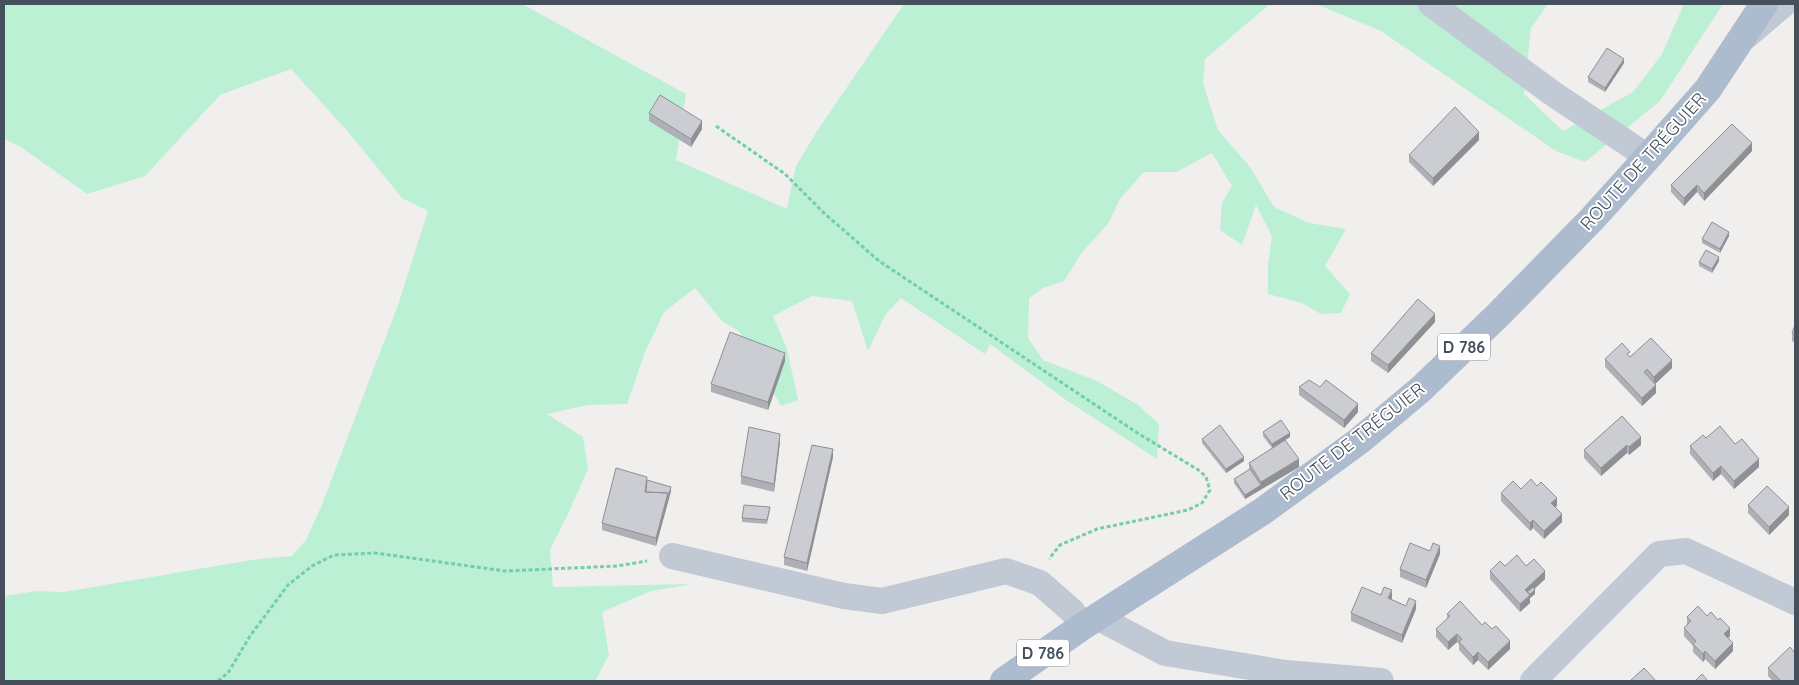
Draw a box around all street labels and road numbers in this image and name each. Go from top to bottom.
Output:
street label: ROUTE DE TRÉGUIER [1575,87,1711,235]
road number: D 786 [1438,334,1490,361]
street label: ROUTE DE TRÉGUIER [1275,377,1429,505]
road number: D 786 [1017,640,1069,666]

